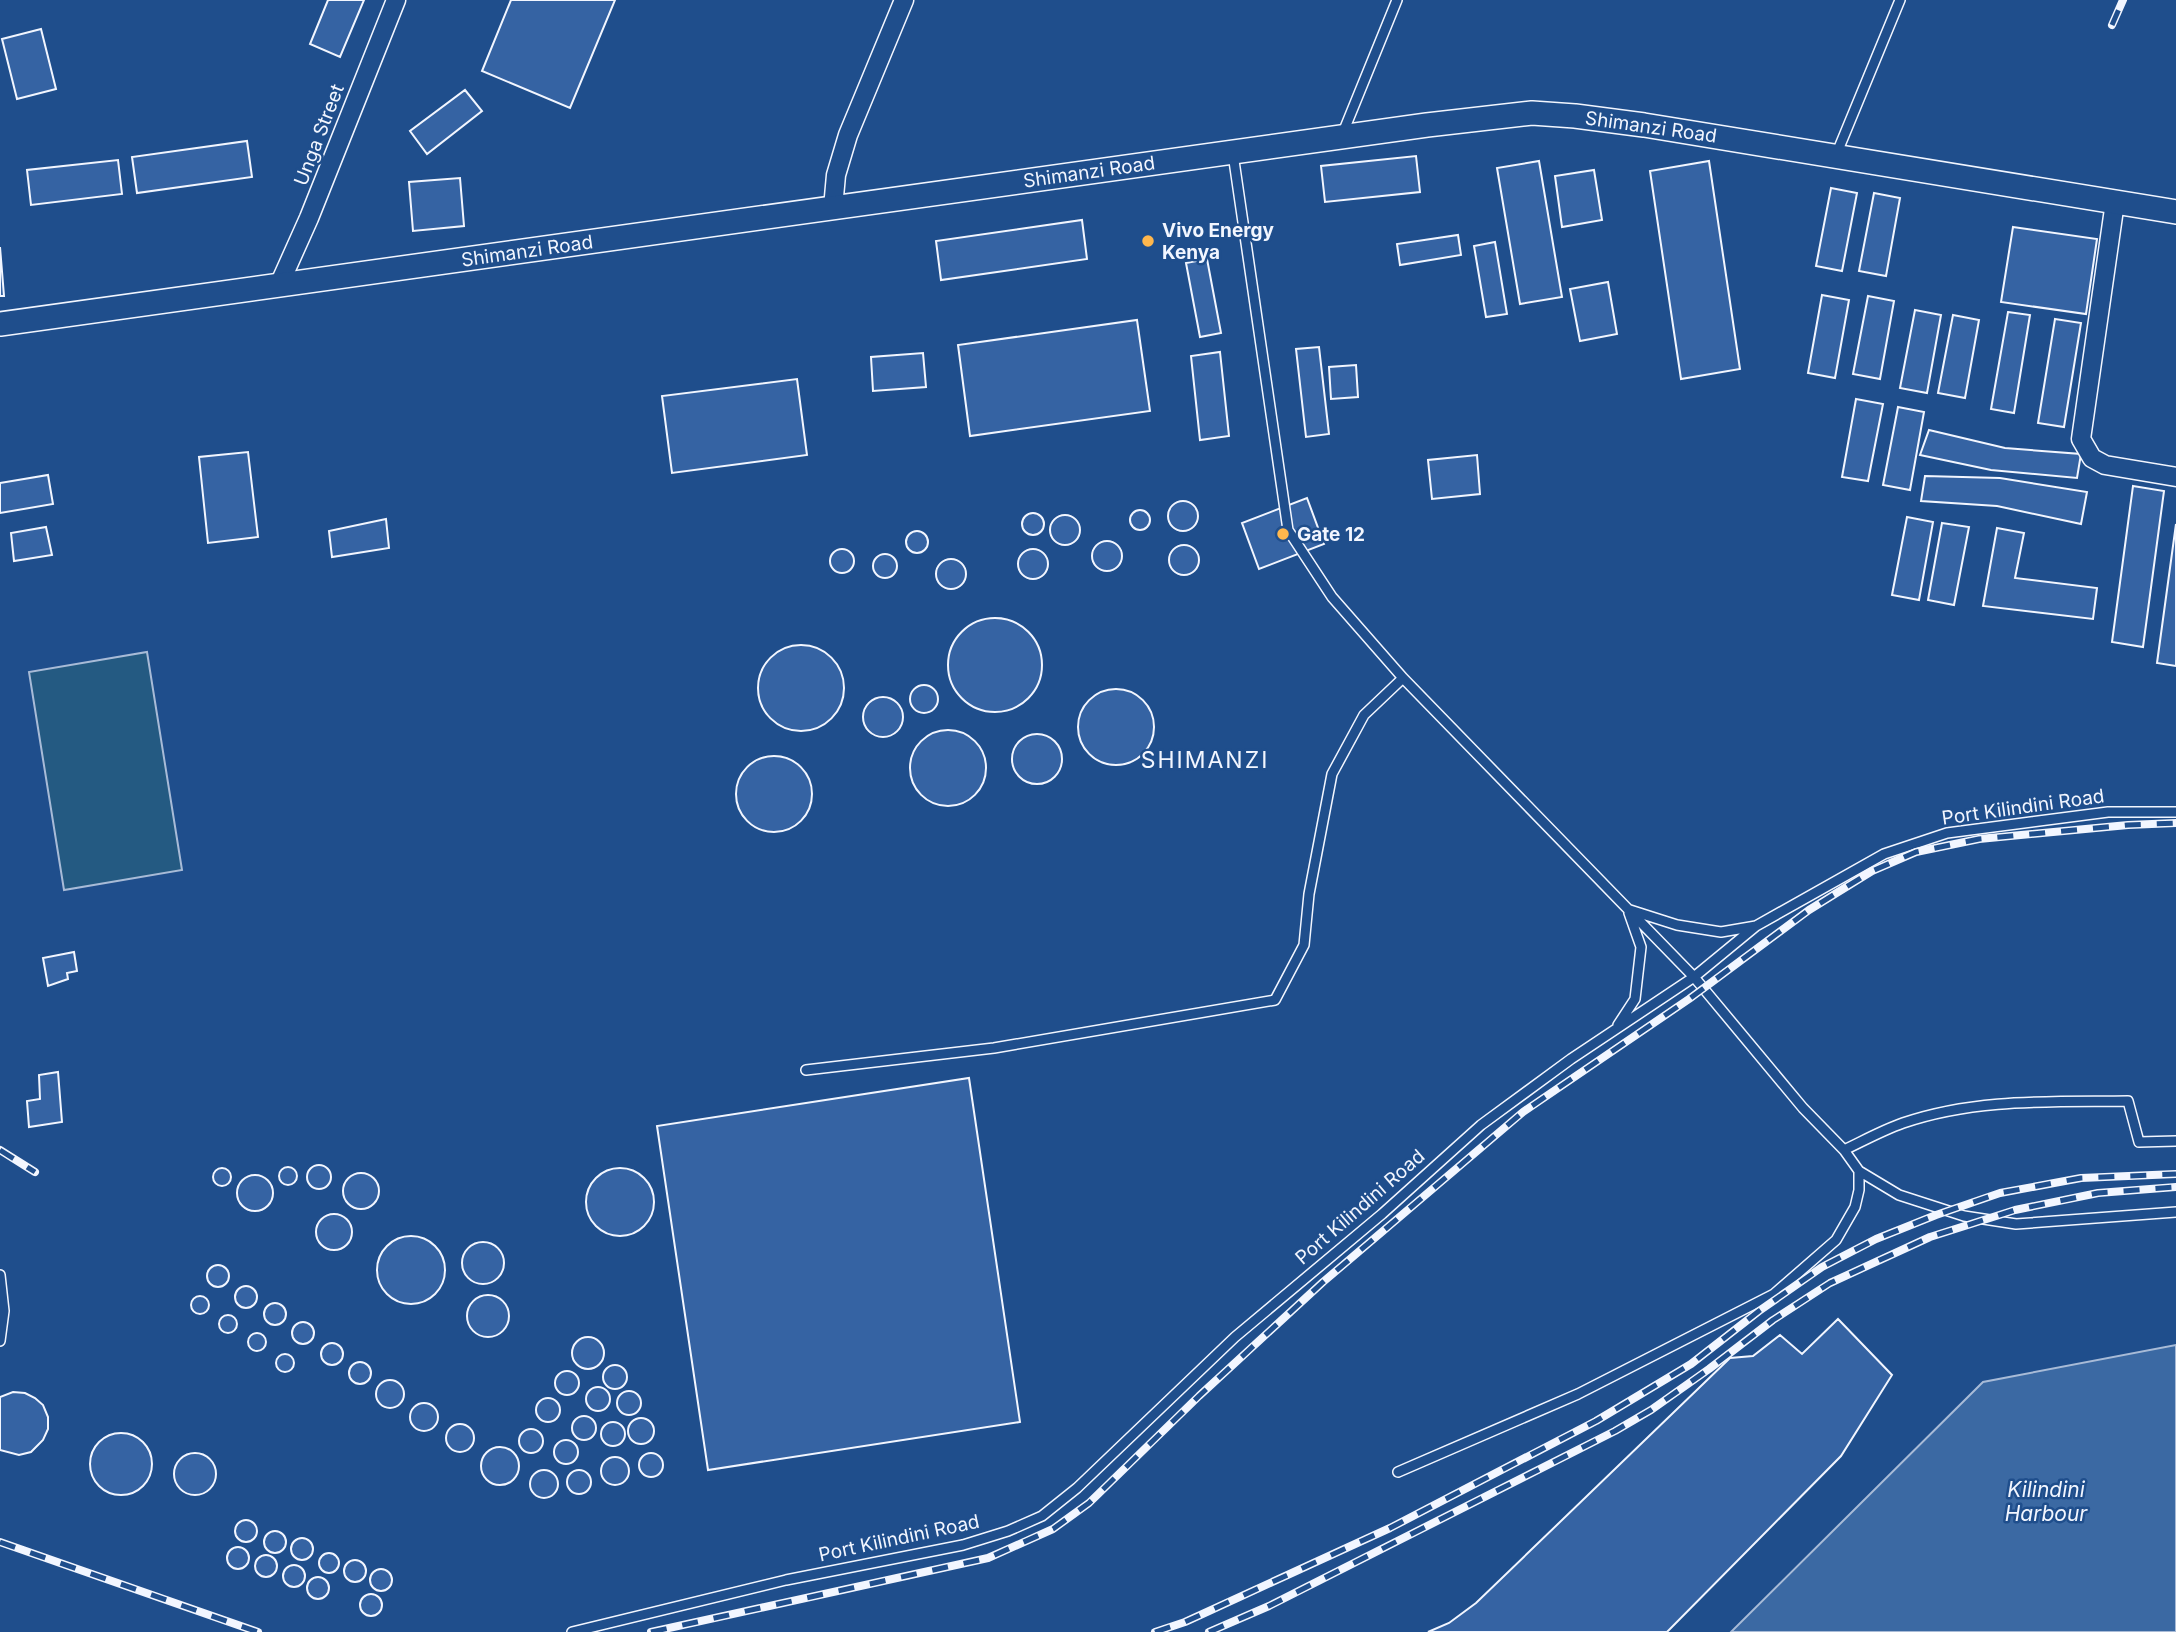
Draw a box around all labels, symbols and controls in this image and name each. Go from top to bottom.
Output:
street label: Unga Street [289,81,349,189]
street label: Shimanzi Road [1584,106,1718,148]
street label: Shimanzi Road [1022,151,1156,193]
place label: Vivo Energy Kenya [1162,219,1275,264]
street label: Shimanzi Road [460,230,594,272]
marker: Vivo Energy Kenya [1140,233,1156,249]
place label: Gate 12 [1297,523,1365,546]
marker: Gate 12 [1275,526,1291,542]
district label: SHIMANZI [1141,746,1269,774]
street label: Port Kilindini Road [1940,784,2106,830]
street label: Port Kilindini Road [1291,1145,1429,1269]
water label: Kilindini Harbour [2005,1477,2088,1526]
street label: Port Kilindini Road [817,1510,981,1566]

